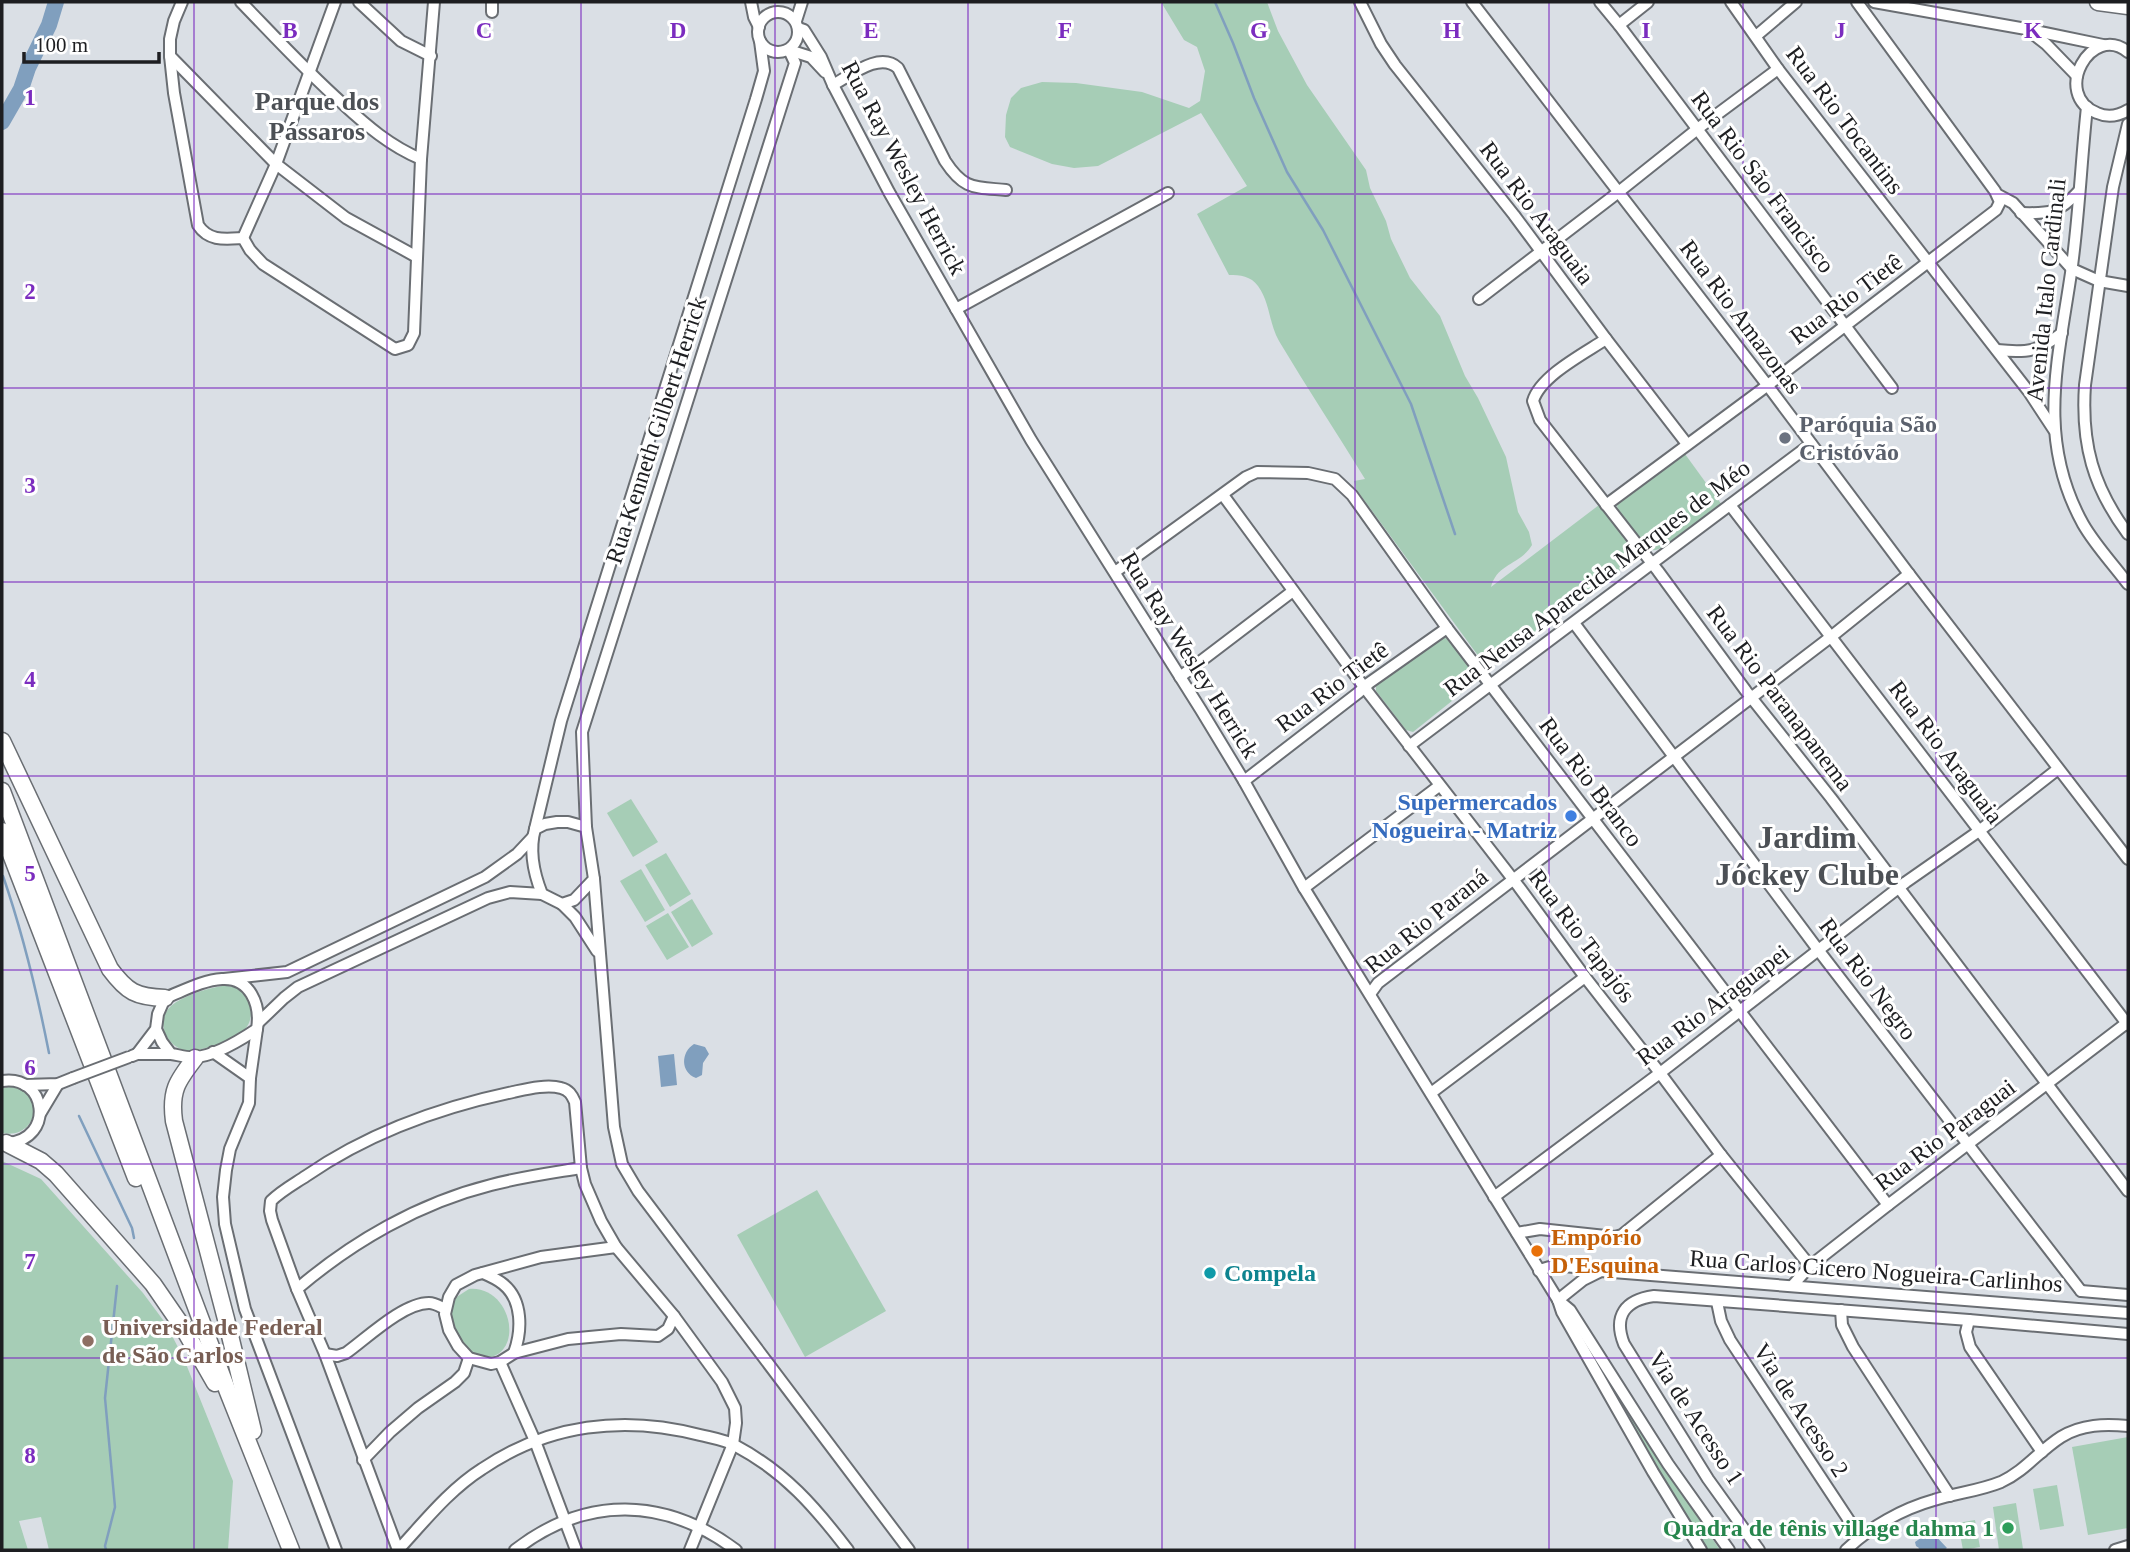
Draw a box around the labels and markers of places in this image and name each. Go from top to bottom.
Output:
place label: Paróquia São Cristóvão [1799,411,1937,465]
marker: Paróquia São Cristóvão [1777,430,1793,446]
place label: Supermercados Nogueira - Matriz [1372,789,1557,843]
marker: Supermercados Nogueira - Matriz [1563,808,1579,824]
place label: Empório D'Esquina [1551,1224,1659,1278]
marker: Empório D'Esquina [1529,1243,1545,1259]
place label: Compela [1224,1260,1316,1286]
marker: Compela [1202,1265,1218,1281]
place label: Universidade Federal de São Carlos [102,1314,323,1368]
marker: Universidade Federal de São Carlos [80,1333,96,1349]
place label: Quadra de tênis village dahma 1 [1663,1515,1994,1541]
marker: Quadra de tênis village dahma 1 [2000,1520,2016,1536]

